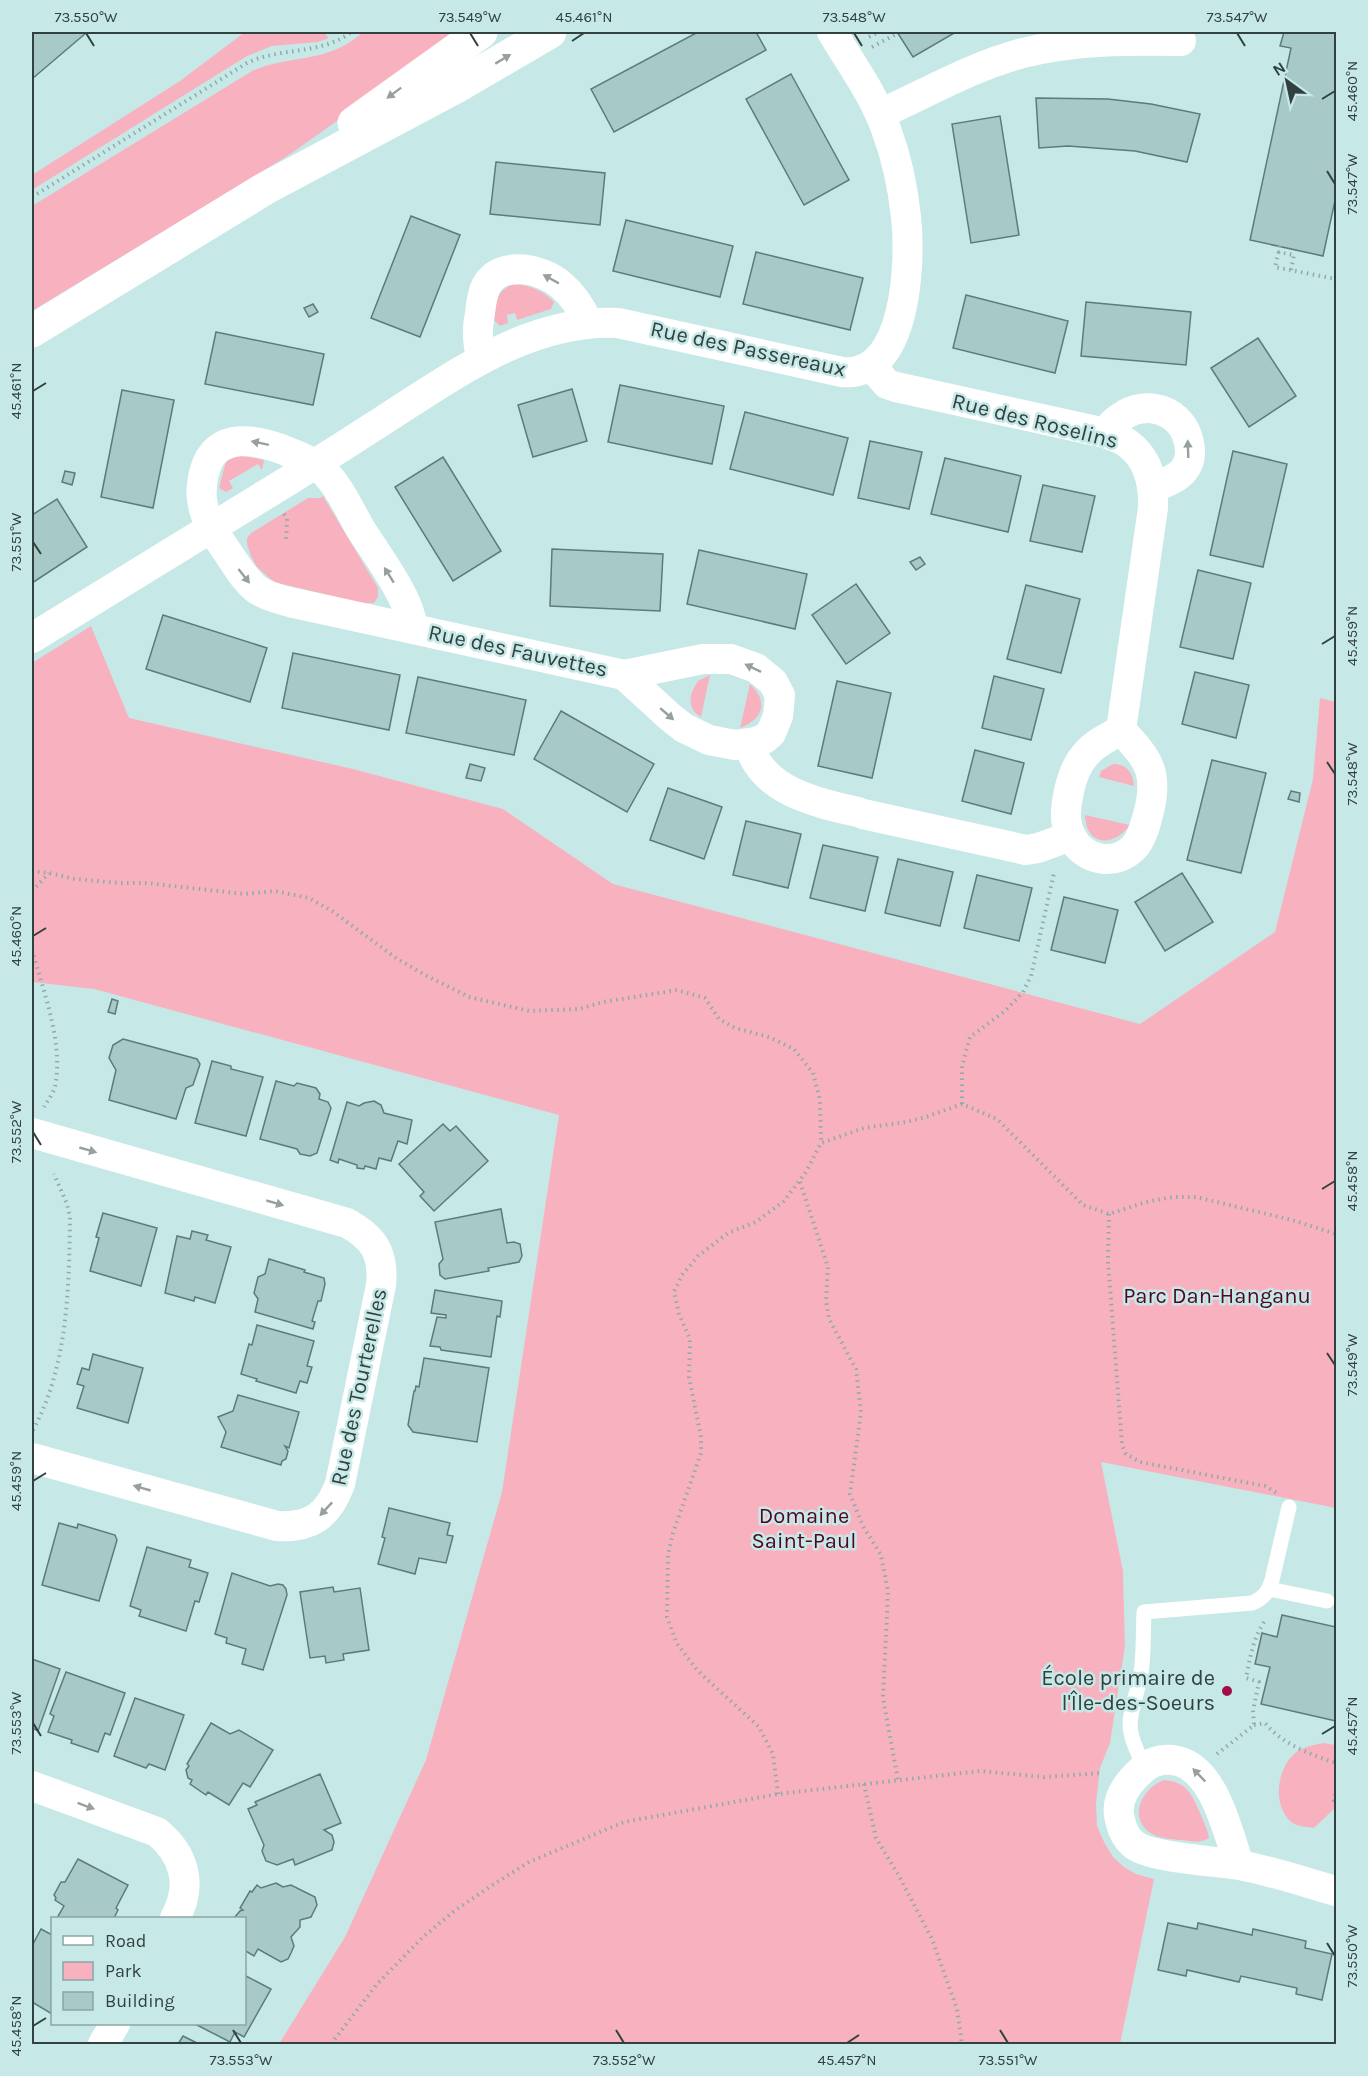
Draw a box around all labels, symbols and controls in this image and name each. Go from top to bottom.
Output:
text: 73.550°W [55,8,118,26]
text: 73.549°W [439,8,502,26]
text: 45.461°N [556,8,612,26]
text: 73.548°W [822,8,886,26]
text: 73.547°W [1207,8,1268,26]
north arrow [1257,51,1317,111]
one-way arrow [495,54,511,65]
text: N [1269,58,1289,80]
text: 45.460°N [1343,61,1361,121]
one-way arrow [387,87,403,99]
text: 73.547°W [1343,153,1361,214]
one-way arrow [543,274,559,285]
street label: Rue des Passereaux [648,316,848,382]
text: 45.461°N [7,363,25,419]
street label: Rue des Roselins [949,388,1121,454]
one-way arrow [250,438,269,447]
one-way arrow [1184,440,1193,459]
text: 73.551°W [7,512,25,572]
one-way arrow [384,567,395,583]
one-way arrow [238,568,250,583]
text: 45.459°N [1343,606,1361,666]
street label: Rue des Fauvettes [426,619,610,683]
one-way arrow [745,663,762,672]
one-way arrow [659,707,674,720]
text: 73.548°W [1343,742,1361,806]
text: 45.460°N [7,906,25,966]
text: 73.552°W [7,1100,25,1163]
one-way arrow [79,1146,97,1155]
text: 45.458°N [1343,1151,1361,1211]
one-way arrow [266,1199,284,1208]
park label: Parc Dan-Hanganu [1123,1283,1311,1309]
street label: Rue des Tourterelles [325,1286,393,1488]
text: 73.549°W [1343,1333,1361,1396]
text: 45.459°N [7,1451,25,1511]
one-way arrow [133,1483,151,1492]
one-way arrow [319,1501,333,1516]
park label: Domaine Saint-Paul [752,1503,856,1554]
place label: École primaire de l'Île-des-Soeurs [1041,1664,1215,1716]
marker: École primaire de l'Île-des-Soeurs [1220,1684,1234,1698]
text: 73.553°W [7,1691,25,1754]
text: 45.457°N [1343,1697,1361,1755]
one-way arrow [1192,1768,1206,1783]
one-way arrow [78,1801,96,1811]
legend [51,1917,246,2025]
text: 73.550°W [1343,1924,1361,1987]
text: Road [105,1930,146,1952]
text: Park [105,1960,142,1982]
text: Building [105,1990,175,2012]
text: 45.458°N [7,1996,25,2056]
text: 73.553°W [210,2051,273,2069]
text: 73.552°W [593,2051,656,2069]
text: 45.457°N [818,2051,876,2069]
text: 73.551°W [979,2051,1038,2069]

